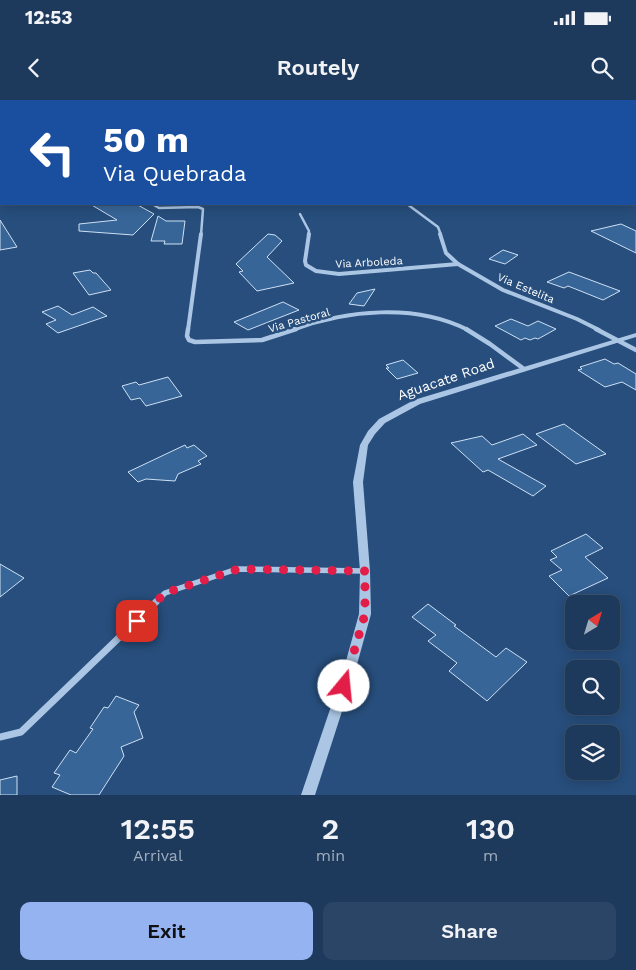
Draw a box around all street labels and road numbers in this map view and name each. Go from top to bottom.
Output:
street label: Via Arboleda [335,254,403,271]
street label: Via Estelita [495,271,556,306]
street label: Via Pastoral [267,305,332,336]
street label: Aguacate Road [395,355,497,403]

